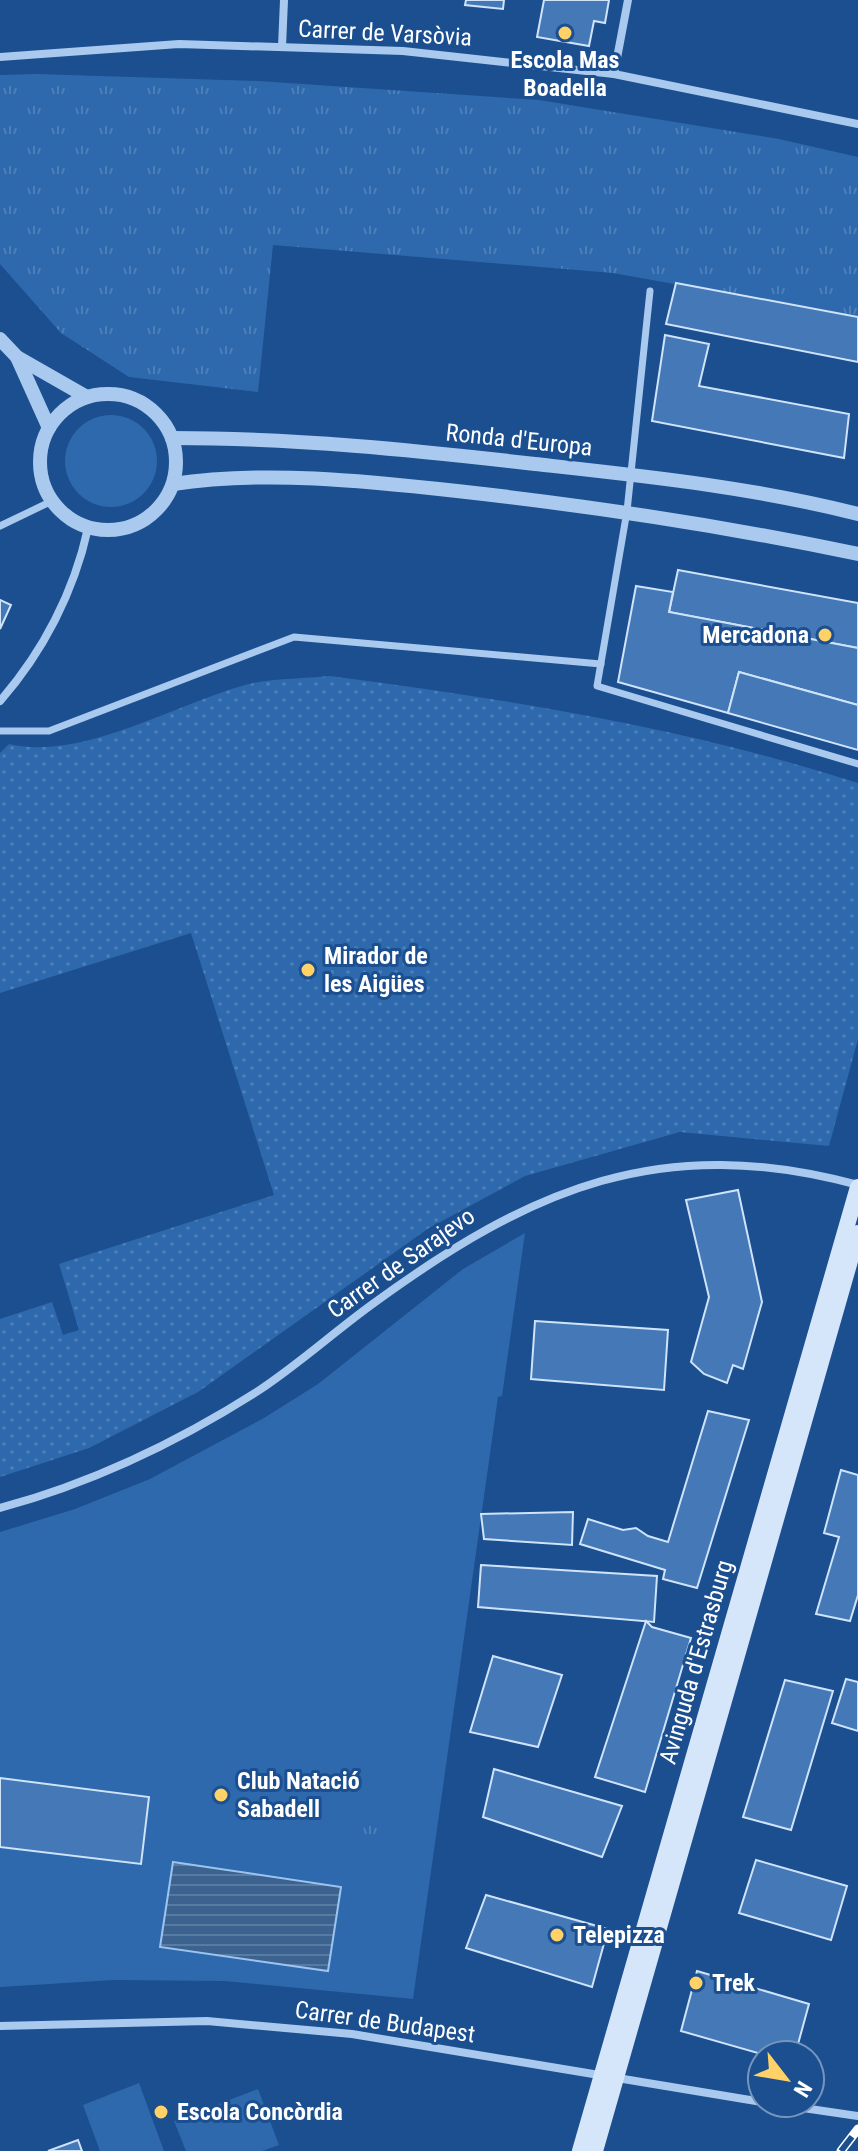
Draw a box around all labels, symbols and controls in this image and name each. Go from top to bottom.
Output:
street label: Carrer de Varsòvia [297,14,473,52]
marker: Escola Mas Boadella [556,24,574,42]
place label: Escola Mas Boadella [511,46,620,102]
street label: Ronda d'Europa [444,418,594,462]
place label: Mercadona [702,621,809,649]
marker: Mercadona [816,626,834,644]
place label: Mirador de les Aigües [324,942,428,998]
marker: Mirador de les Aigües [299,961,317,979]
street label: Carrer de Sarajevo [322,1202,480,1324]
street label: Avinguda d'Estrasburg [653,1557,739,1767]
place label: Club Natació Sabadell [237,1767,360,1823]
marker: Club Natació Sabadell [212,1786,230,1804]
place label: Telepizza [573,1921,665,1949]
marker: Telepizza [548,1926,566,1944]
place label: Trek [712,1969,755,1997]
marker: Trek [687,1974,705,1992]
street label: Carrer de Budapest [293,1996,477,2048]
north arrow [746,2039,826,2119]
text: N [789,2077,817,2101]
place label: Escola Concòrdia [177,2098,343,2126]
marker: Escola Concòrdia [152,2103,170,2121]

